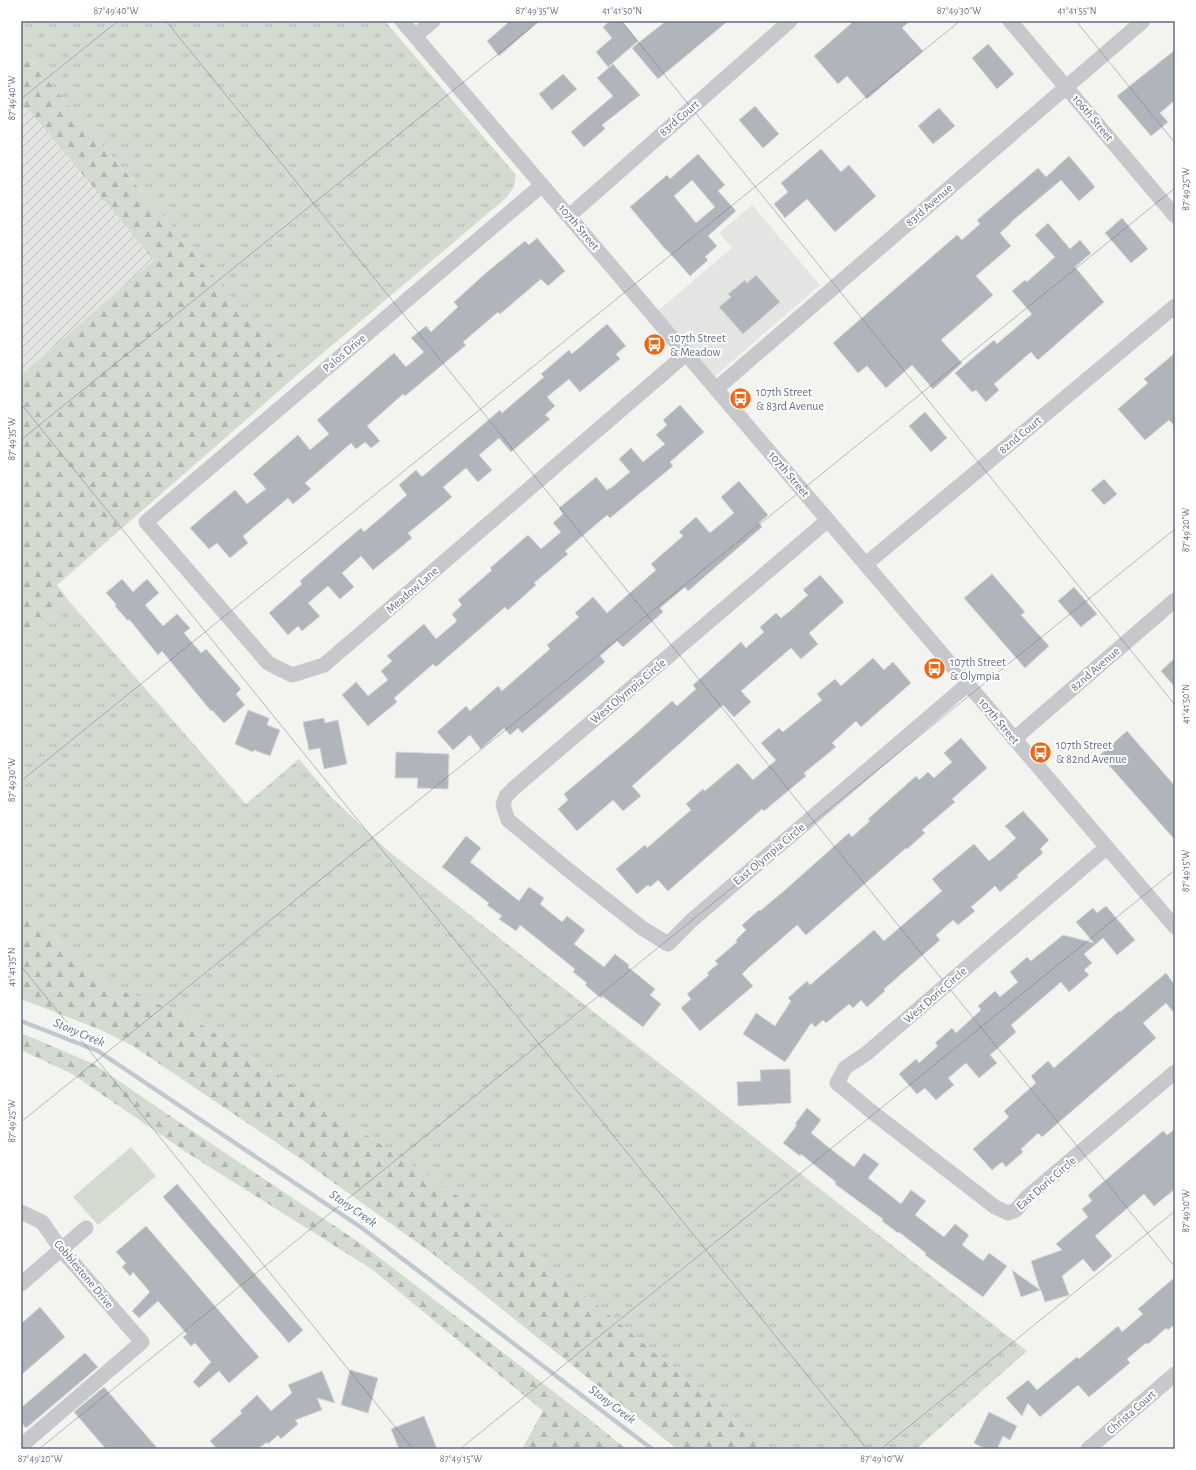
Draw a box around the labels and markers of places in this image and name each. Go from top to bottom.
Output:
bus stop icon: 107th Street & Meadow [642,332,668,358]
place label: 107th Street & Meadow [670,332,726,358]
bus stop icon: 107th Street & 83rd Avenue [728,386,754,412]
place label: 107th Street & 83rd Avenue [756,386,824,412]
bus stop icon: 107th Street & Olympia [921,656,947,682]
place label: 107th Street & Olympia [950,656,1006,683]
bus stop icon: 107th Street & 82nd Avenue [1028,739,1054,765]
place label: 107th Street & 82nd Avenue [1056,739,1127,765]

